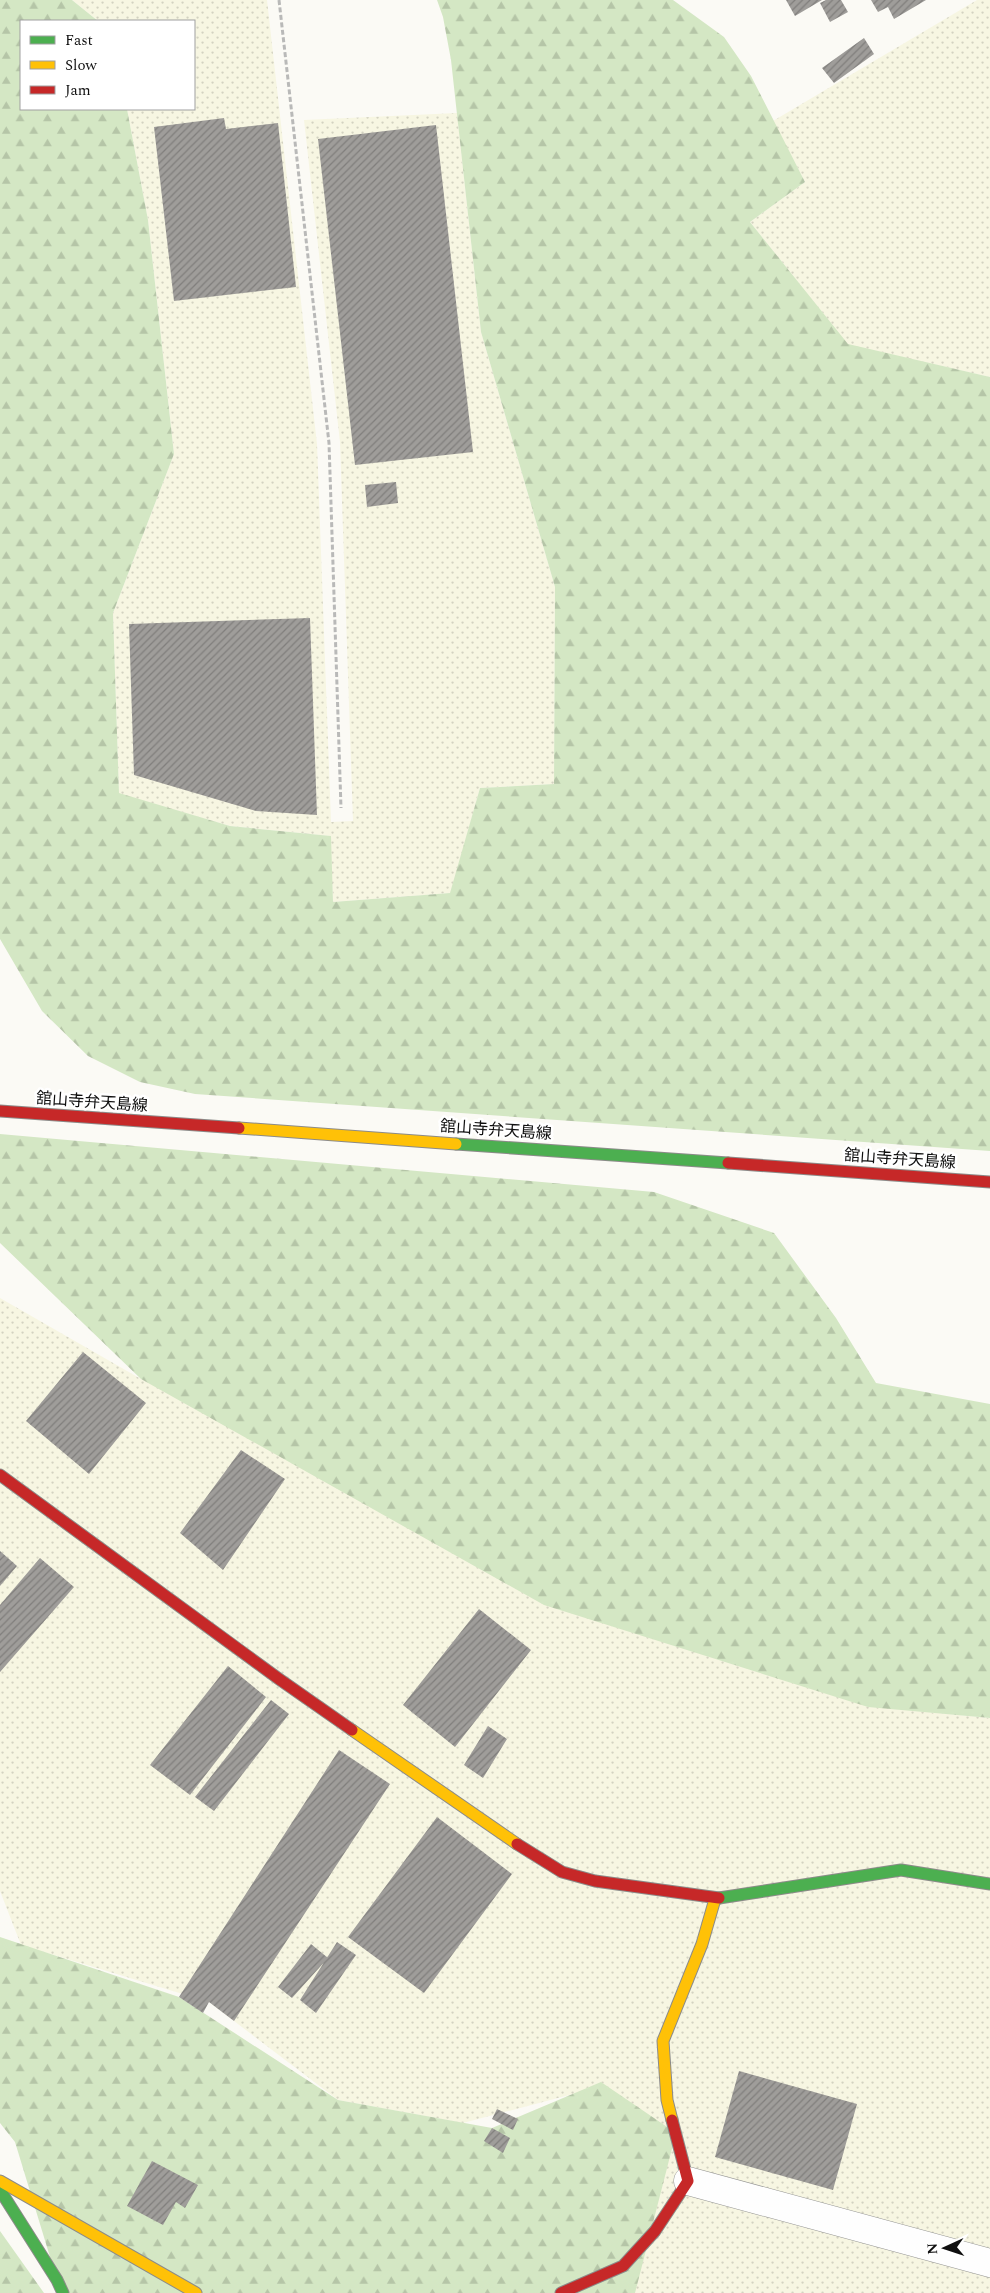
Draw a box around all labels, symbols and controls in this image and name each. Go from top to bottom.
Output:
legend [20,20,195,110]
text: Fast [65,29,93,52]
text: Slow [65,54,97,77]
text: Jam [65,79,91,102]
street label: 舘山寺弁天島線 [35,1086,149,1118]
street label: 舘山寺弁天島線 [439,1114,553,1146]
street label: 舘山寺弁天島線 [843,1143,957,1175]
north arrow [920,2223,970,2273]
text: N [922,2242,943,2255]

